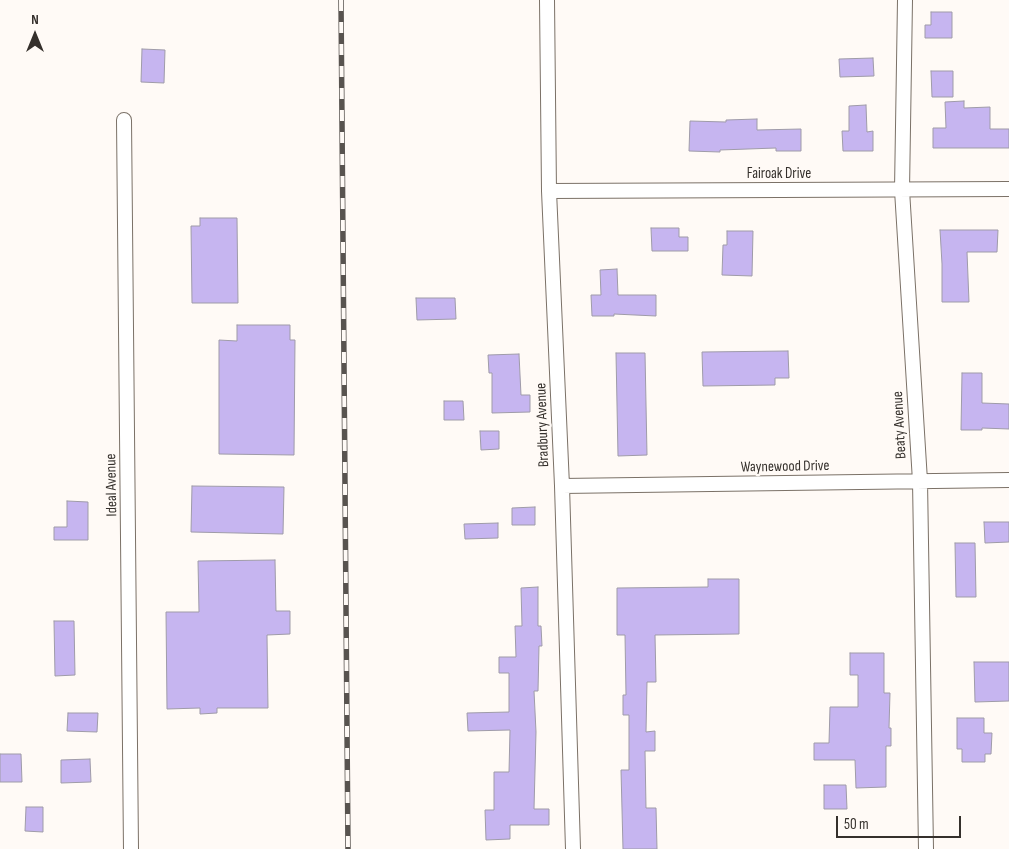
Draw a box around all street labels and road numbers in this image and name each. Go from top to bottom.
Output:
street label: Fairoak Drive [747,165,811,183]
street label: Bradbury Avenue [533,382,553,468]
street label: Beaty Avenue [889,391,911,459]
street label: Ideal Avenue [102,453,122,517]
street label: Waynewood Drive [740,457,830,477]

